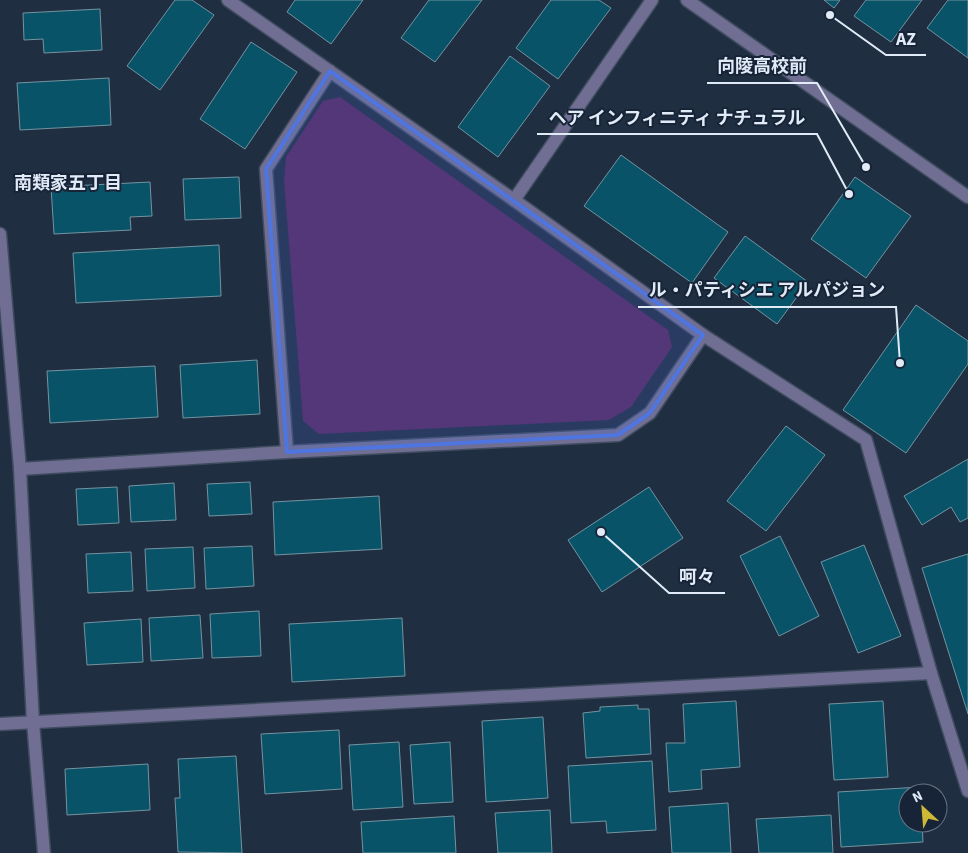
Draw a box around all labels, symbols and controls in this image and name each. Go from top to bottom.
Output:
callout: AZ [886,22,926,55]
text: AZ [895,27,916,52]
callout: 向陵高校前 [707,50,817,83]
text: 向陵高校前 [717,54,807,79]
callout: ヘア インフィニティ ナチュラル [537,101,817,134]
text: ヘア インフィニティ ナチュラル [548,106,806,131]
district label: 南類家五丁目 [14,171,122,196]
callout: ル・パティシエ アルパジョン [638,274,896,307]
text: ル・パティシエ アルパジョン [649,278,885,303]
callout: 呵々 [669,560,725,593]
text: 呵々 [679,565,715,590]
north arrow [898,783,948,833]
text: N [909,786,926,808]

